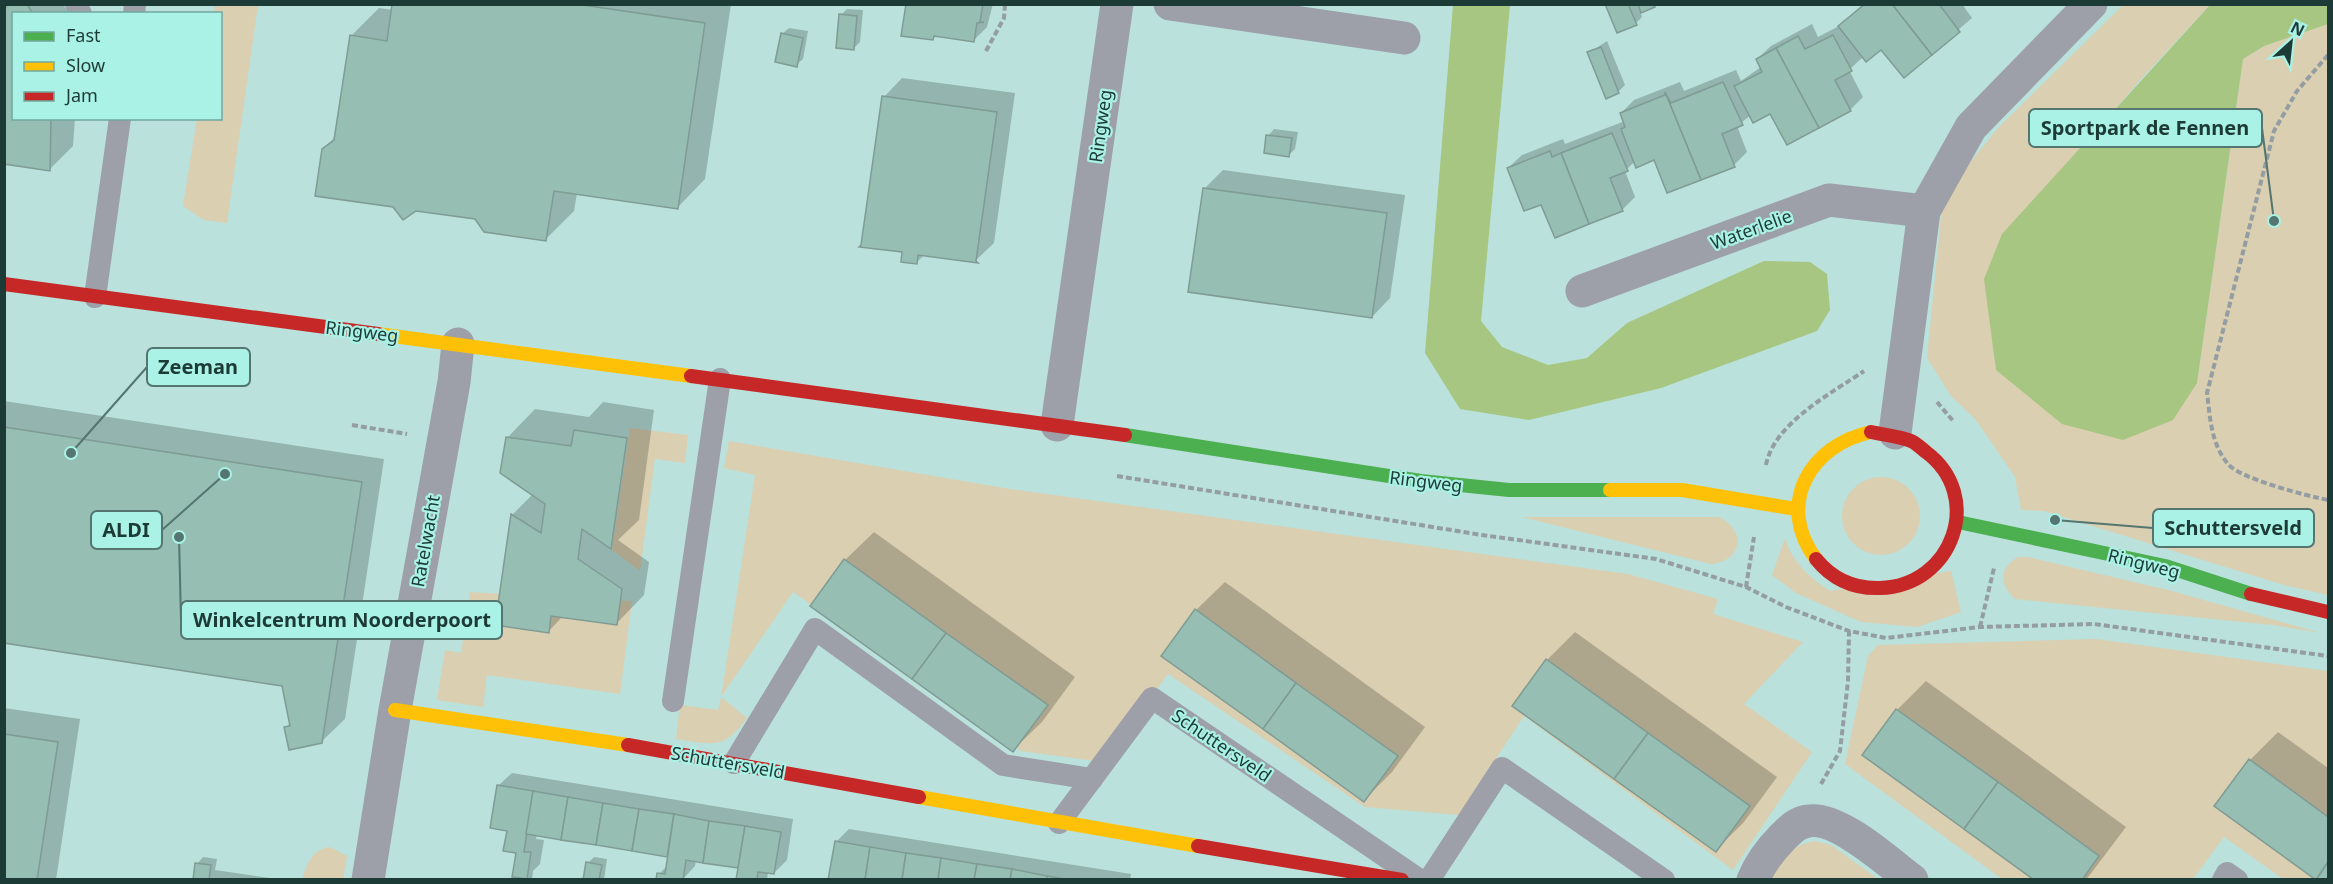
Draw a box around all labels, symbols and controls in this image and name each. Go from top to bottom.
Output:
legend [12,12,222,120]
north arrow [2261,12,2321,72]
text: N [2287,16,2309,41]
text: Fast [66,23,101,47]
text: Slow [66,53,105,77]
text: Jam [64,83,98,107]
street label: Ringweg [1083,88,1117,164]
callout: Sportpark de Fennen [2029,109,2262,147]
text: Sportpark de Fennen [2041,114,2249,141]
street label: Waterlelie [1707,203,1795,255]
street label: Ringweg [324,315,400,347]
callout: Zeeman [147,348,250,386]
text: Zeeman [158,353,238,380]
street label: Ringweg [1388,465,1464,497]
street label: Ratelwacht [405,493,445,589]
callout: Schuttersveld [2153,509,2314,547]
callout: ALDI [91,511,162,549]
text: Schuttersveld [2164,514,2302,541]
text: ALDI [102,516,150,543]
street label: Ringweg [2105,542,2183,584]
callout: Winkelcentrum Noorderpoort [181,601,502,639]
text: Winkelcentrum Noorderpoort [193,606,491,633]
street label: Schuttersveld [1168,703,1276,787]
street label: Schuttersveld [669,740,787,784]

